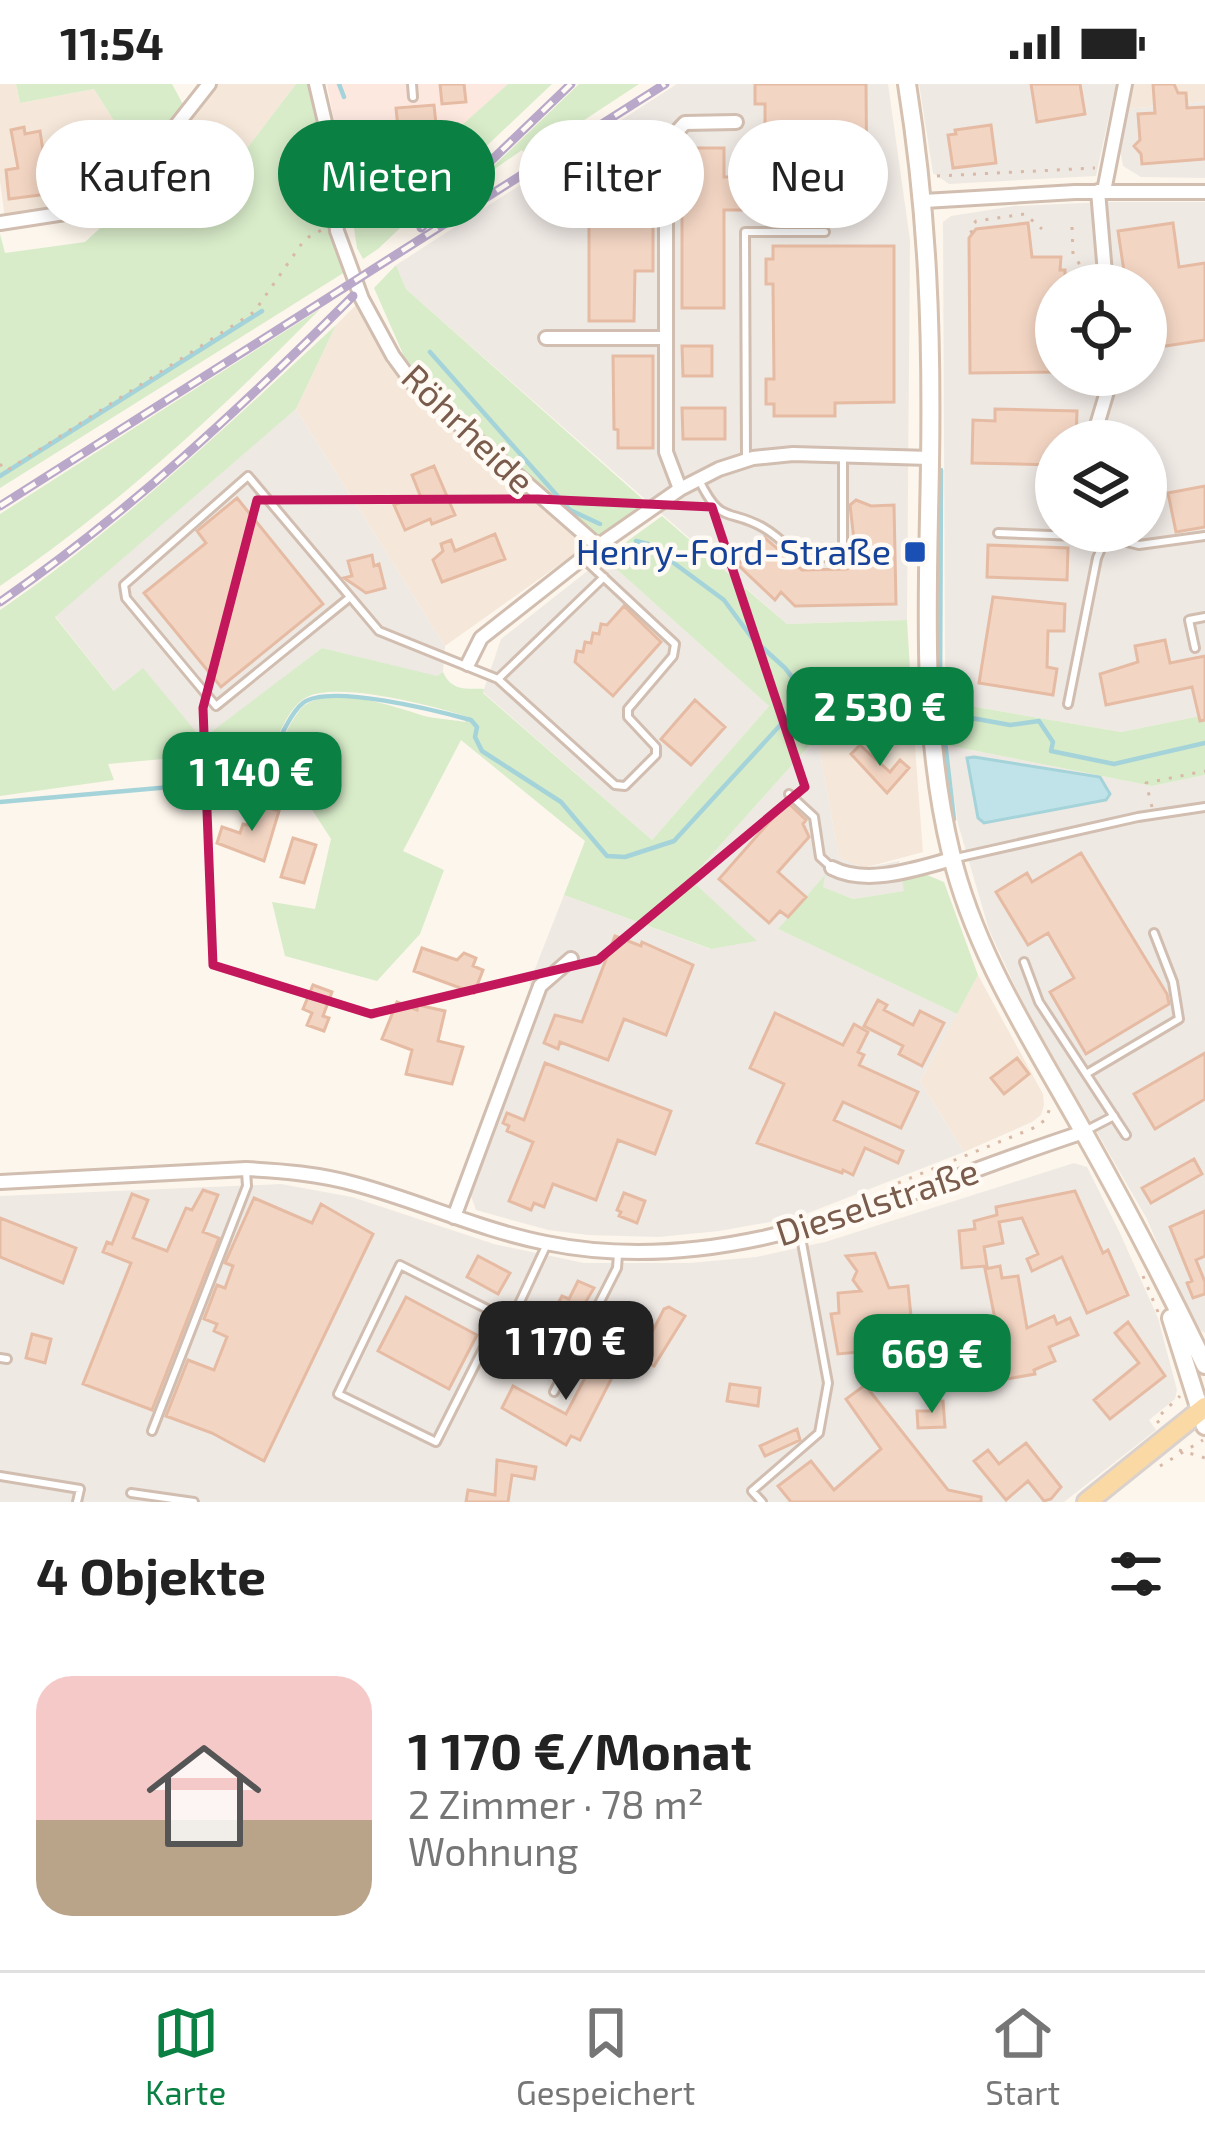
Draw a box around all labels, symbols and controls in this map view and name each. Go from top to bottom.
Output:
text: 11:54 [60,15,164,69]
chip: Kaufen [36,120,254,228]
chip: Mieten [278,120,495,228]
chip: Filter [519,120,704,228]
chip: Neu [728,120,888,228]
map controls [1035,264,1167,552]
button: locate [1035,264,1167,396]
street label: Röhrheide [394,354,544,501]
button: layers [1035,420,1167,552]
place label: Henry-Ford-Straße [576,529,891,572]
marker: Henry-Ford-Straße [902,539,928,565]
pin: 2 530 € [769,667,991,769]
text: 2 530 € [814,682,946,729]
pin: 1 140 € [141,732,363,834]
text: 1 140 € [189,747,315,794]
street label: Dieselstraße [770,1148,983,1254]
pin: 1 170 € [455,1301,677,1403]
pin: 669 € [848,1314,1016,1416]
text: 1 170 € [506,1316,626,1363]
text: 669 € [881,1329,983,1376]
icon: filters [1103,1541,1169,1607]
text: 4 Objekte [36,1544,266,1605]
text: 1 170 €/Monat [408,1719,752,1780]
icon: home [132,1724,276,1868]
text: 2 Zimmer · 78 m² [408,1780,704,1827]
text: Wohnung [408,1827,578,1874]
tab: Karte [145,2000,226,2112]
tab: Gespeichert [516,2000,695,2112]
tab: Start [985,2000,1060,2112]

